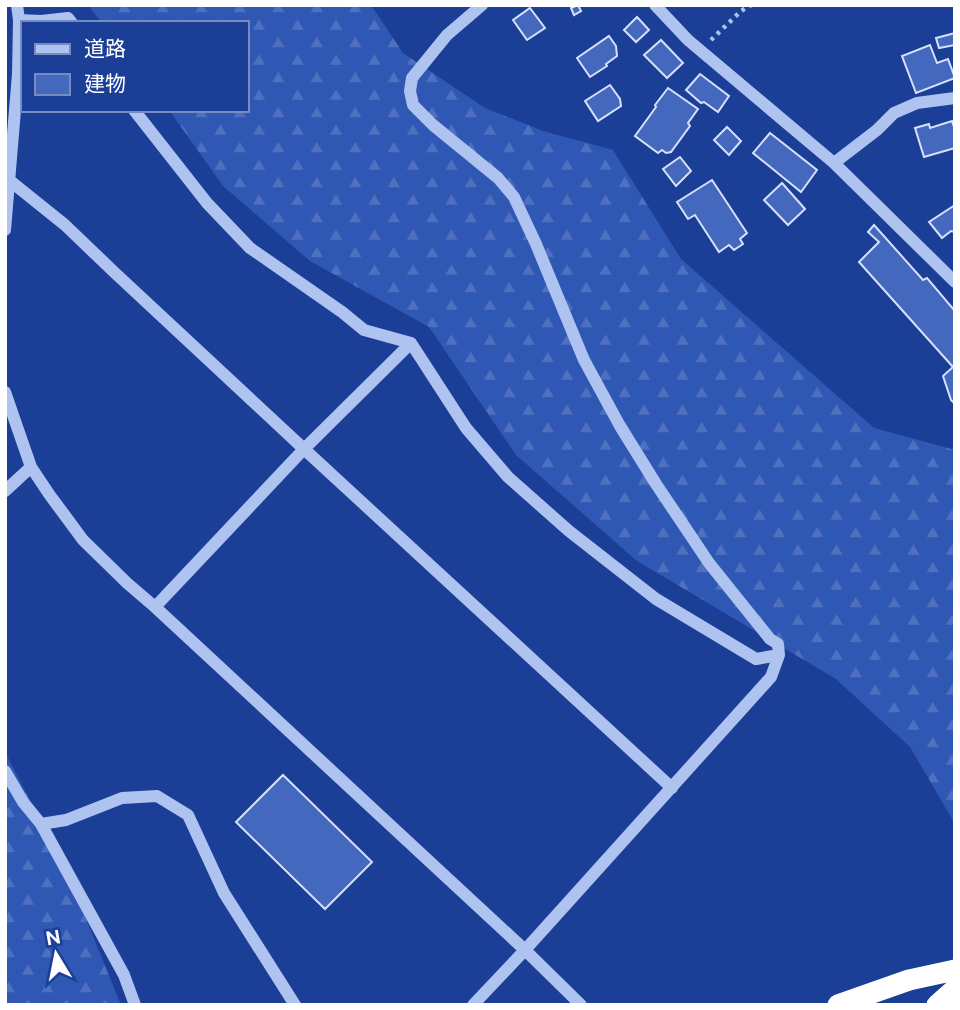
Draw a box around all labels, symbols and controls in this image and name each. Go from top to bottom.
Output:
legend [21,21,248,112]
text: 道路 [84,36,126,61]
text: 建物 [84,71,126,96]
north arrow [21,919,91,989]
text: N [44,925,62,949]

